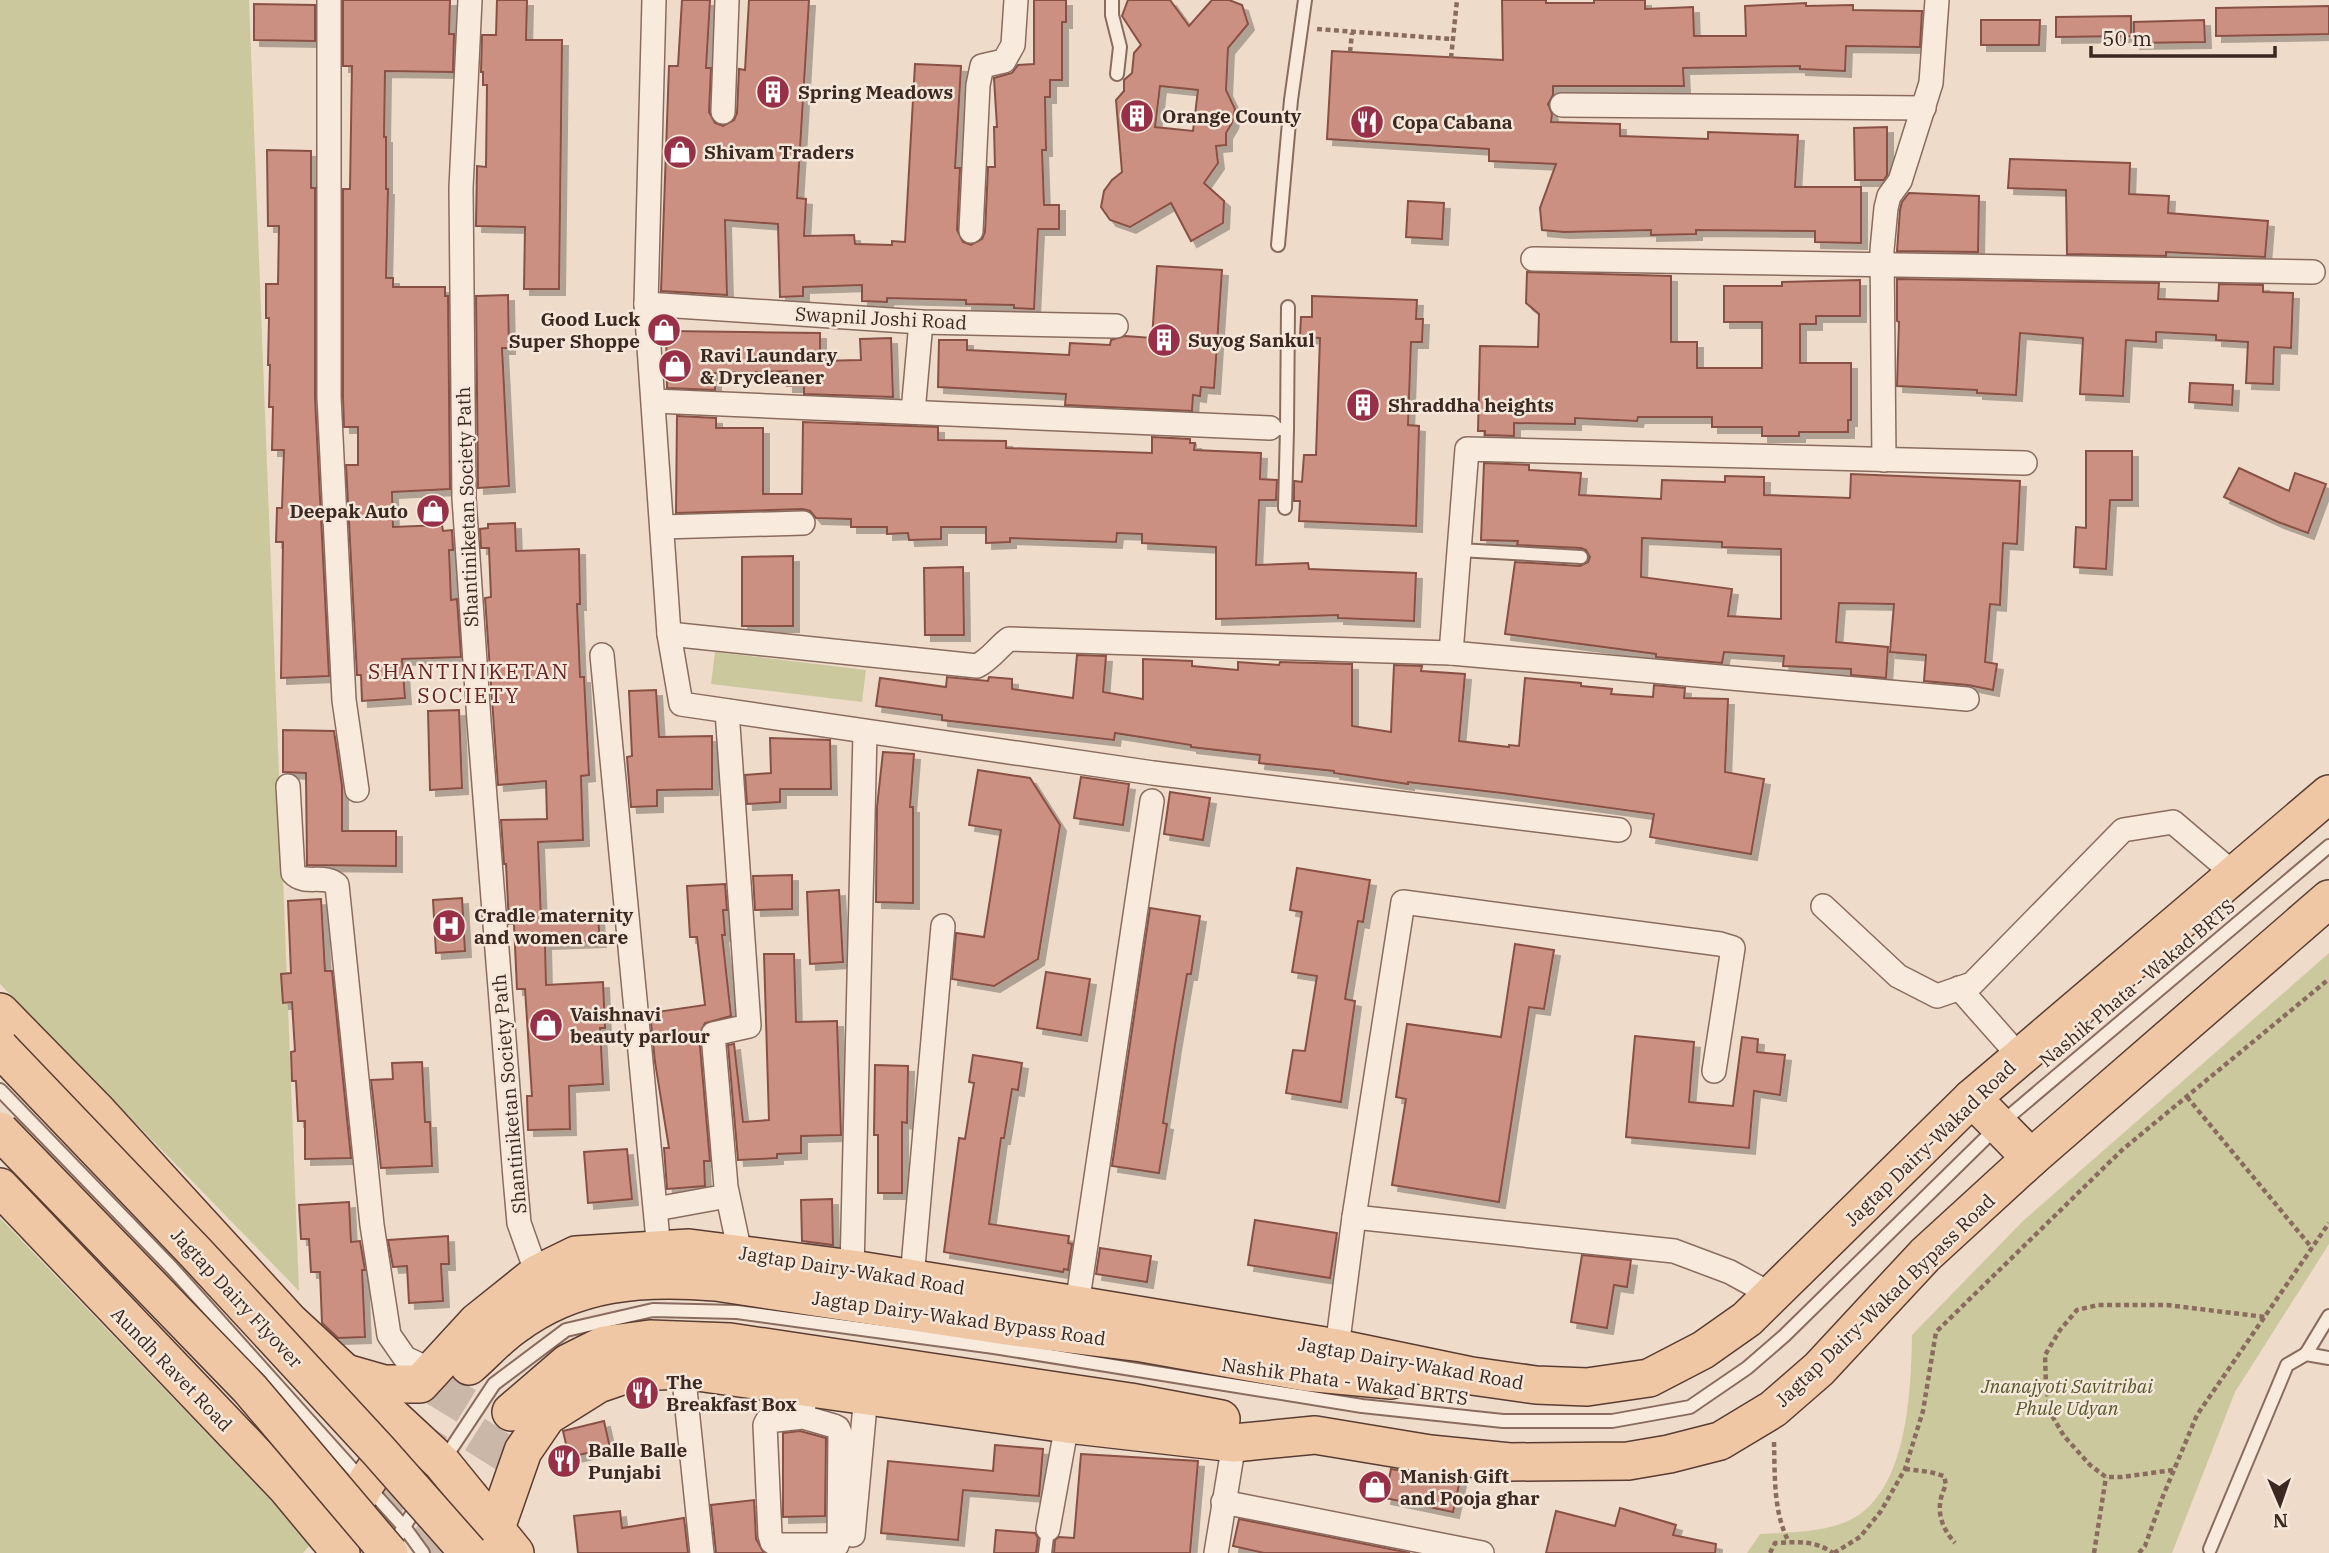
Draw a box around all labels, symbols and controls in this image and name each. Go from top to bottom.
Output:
scale bar [2091,14,2275,58]
text: 50 m [2102,24,2152,52]
building icon: Spring Meadows [754,73,792,111]
place label: Spring Meadows [798,80,953,104]
building icon: Orange County [1118,97,1156,135]
restaurant icon: Copa Cabana [1348,103,1386,141]
place label: Orange County [1162,104,1302,128]
place label: Copa Cabana [1392,110,1513,134]
shop icon: Shivam Traders [661,133,699,171]
place label: Shivam Traders [704,140,854,164]
street label: Swapnil Joshi Road [794,302,968,334]
place label: Good Luck Super Shoppe [509,307,640,353]
shop icon: Good Luck Super Shoppe [645,311,683,349]
building icon: Suyog Sankul [1145,321,1183,359]
place label: Suyog Sankul [1188,328,1315,352]
place label: Ravi Laundary & Drycleaner [700,343,837,389]
shop icon: Ravi Laundary & Drycleaner [656,347,694,385]
street label: Shantiniketan Society Path [451,386,483,628]
building icon: Shraddha heights [1344,386,1382,424]
place label: Shraddha heights [1388,393,1554,417]
shop icon: Deepak Auto [414,492,452,530]
place label: Deepak Auto [290,499,408,523]
district label: SHANTINIKETAN SOCIETY [368,657,570,709]
street label: Nashik Phata - Wakad BRTS [2034,894,2240,1072]
place label: Cradle maternity and women care [474,903,634,949]
hospital icon: Cradle maternity and women care [430,907,468,945]
street label: Shantiniketan Society Path [487,973,531,1215]
place label: Vaishnavi beauty parlour [570,1002,710,1048]
shop icon: Vaishnavi beauty parlour [527,1006,565,1044]
street label: Jagtap Dairy-Wakad Road [1840,1055,2020,1231]
street label: Jagtap Dairy-Wakad Bypass Road [1770,1188,2000,1412]
street label: Jagtap Dairy Flyover [166,1223,308,1373]
street label: Jagtap Dairy-Wakad Road [737,1240,967,1300]
street label: Jagtap Dairy-Wakad Bypass Road [811,1286,1107,1350]
street label: Aundh Ravet Road [106,1302,238,1436]
street label: Jagtap Dairy-Wakad Road [1296,1331,1526,1395]
street label: Nashik Phata - Wakad BRTS [1220,1352,1470,1410]
place label: The Breakfast Box [666,1370,797,1416]
restaurant icon: The Breakfast Box [623,1374,661,1412]
park label: Jnanajyoti Savitribai Phule Udyan [1980,1374,2153,1420]
place label: Balle Balle Punjabi [588,1438,687,1484]
restaurant icon: Balle Balle Punjabi [545,1442,583,1480]
place label: Manish Gift and Pooja ghar [1400,1464,1540,1510]
shop icon: Manish Gift and Pooja ghar [1356,1468,1394,1506]
north arrow [2245,1469,2315,1539]
text: N [2273,1509,2289,1533]

